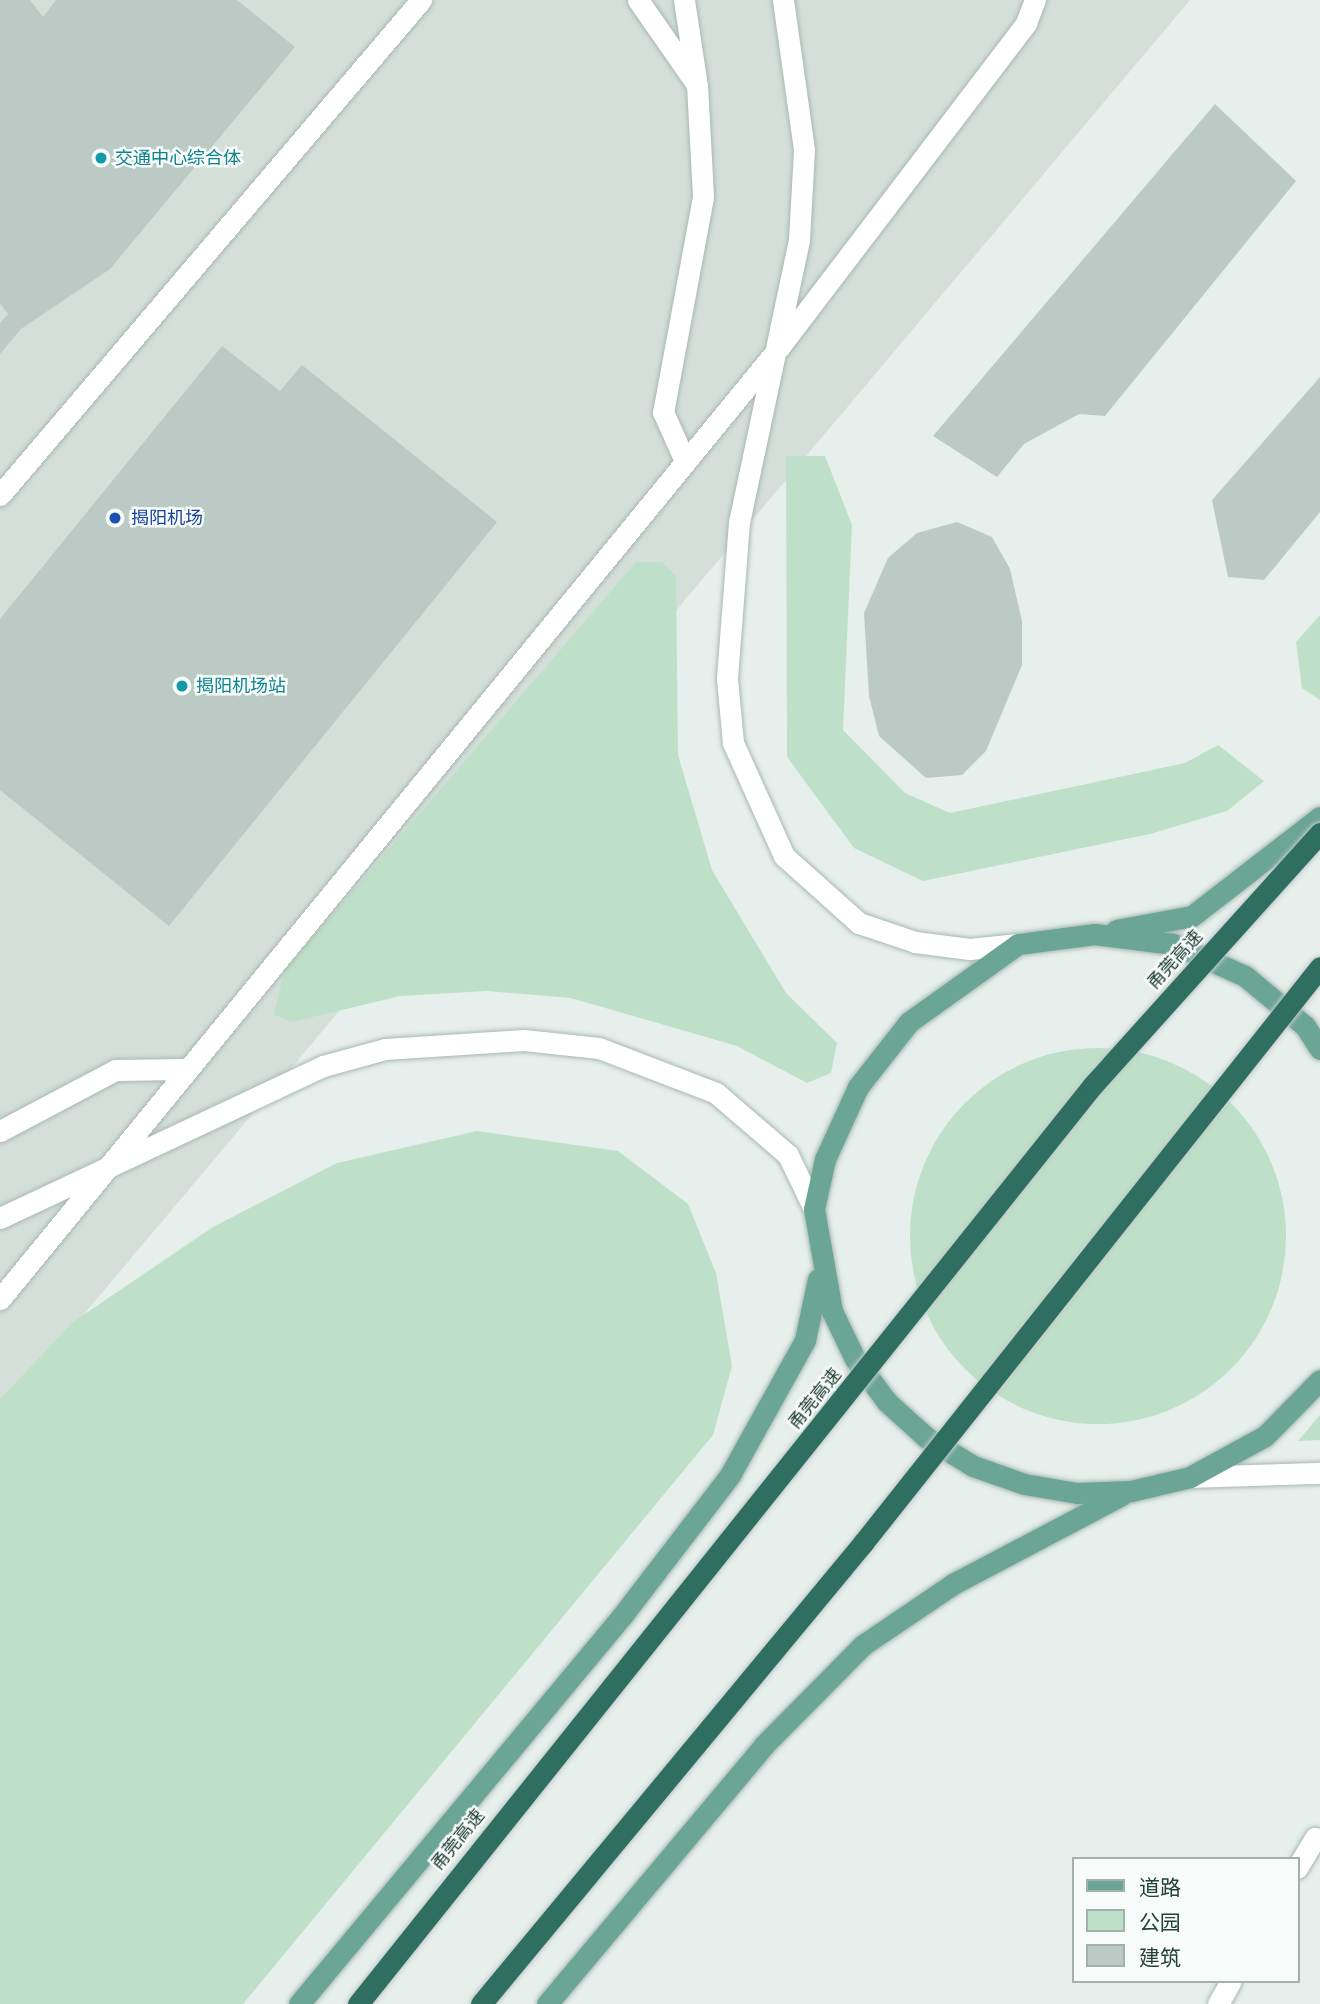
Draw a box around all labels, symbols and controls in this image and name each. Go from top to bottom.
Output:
place label: 交通中心综合体 [115,147,241,169]
marker: 交通中心综合体 [93,150,109,166]
place label: 揭阳机场 [131,507,203,529]
marker: 揭阳机场 [105,508,125,528]
place label: 揭阳机场站 [196,675,286,697]
marker: 揭阳机场站 [174,678,190,694]
street label: 甬莞高速 [1143,926,1207,994]
street label: 甬莞高速 [784,1364,846,1434]
street label: 甬莞高速 [427,1805,489,1875]
legend [1072,1857,1299,1983]
text: 道路 [1139,1875,1181,1900]
text: 公园 [1139,1910,1181,1935]
text: 建筑 [1139,1945,1181,1970]

